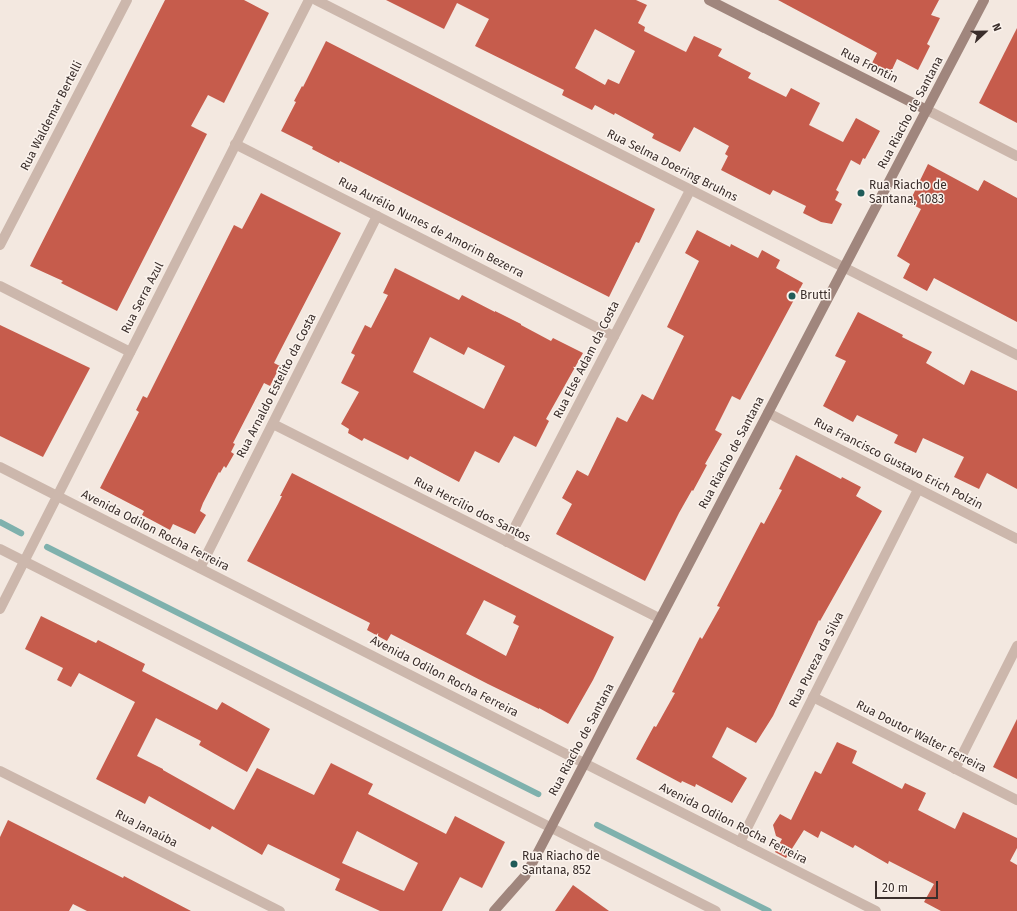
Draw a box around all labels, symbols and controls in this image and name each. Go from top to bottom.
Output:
north arrow [965,12,1005,52]
text: N [989,21,1004,33]
street label: Rua Frontin [838,45,900,87]
street label: Rua Riacho de Santana [875,54,947,172]
street label: Rua Waldemar Bertelli [18,59,86,173]
street label: Rua Selma Doering Bruhns [604,127,740,205]
street label: Rua Aurélio Nunes de Amorim Bezerra [336,175,526,281]
place label: Rua Riacho de Santana, 1083 [869,179,947,207]
marker: Rua Riacho de Santana, 1083 [856,188,866,198]
street label: Rua Serra Azul [119,260,167,336]
place label: Brutti [800,289,831,303]
marker: Brutti [787,291,797,301]
street label: Rua Else Adam da Costa [551,299,623,421]
street label: Rua Arnaldo Estelito da Costa [234,311,320,461]
street label: Rua Riacho de Santana [696,394,768,512]
street label: Rua Francisco Gustavo Erich Polzin [811,415,985,513]
street label: Rua Hercílio dos Santos [411,474,533,546]
street label: Avenida Odilon Rocha Ferreira [79,487,231,575]
street label: Rua Pureza da Silva [787,610,847,710]
street label: Avenida Odilon Rocha Ferreira [368,633,520,721]
street label: Rua Riacho de Santana [546,681,618,799]
street label: Rua Doutor Walter Ferreira [853,698,989,776]
street label: Avenida Odilon Rocha Ferreira [657,780,809,868]
street label: Rua Janaúba [112,807,180,851]
place label: Rua Riacho de Santana, 852 [522,850,600,878]
marker: Rua Riacho de Santana, 852 [509,859,519,869]
scale bar [877,873,940,899]
text: 20 m [882,881,908,895]

